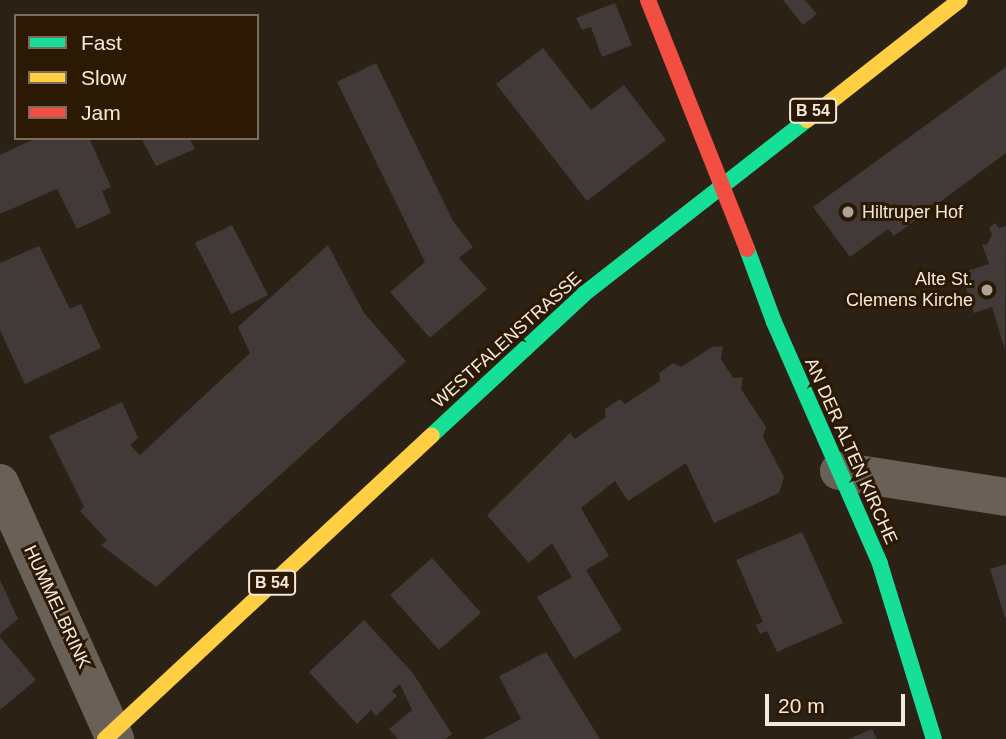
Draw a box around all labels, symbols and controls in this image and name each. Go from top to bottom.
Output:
legend [14,14,259,140]
text: Fast [81,31,122,54]
text: Slow [81,66,127,89]
road number: B 54 [788,99,838,124]
text: Jam [81,101,121,124]
place label: Hiltruper Hof [862,201,963,223]
marker: Hiltruper Hof [840,204,856,220]
street label: WESTFALENSTRASSE [428,267,586,413]
place label: Alte St. Clemens Kirche [846,269,973,312]
marker: Alte St. Clemens Kirche [979,282,995,298]
street label: AN DER ALTEN KIRCHE [800,354,902,548]
street label: HUMMELBRINK [19,542,95,672]
road number: B 54 [247,570,296,596]
scale bar [768,680,908,724]
text: 20 m [778,694,825,717]

